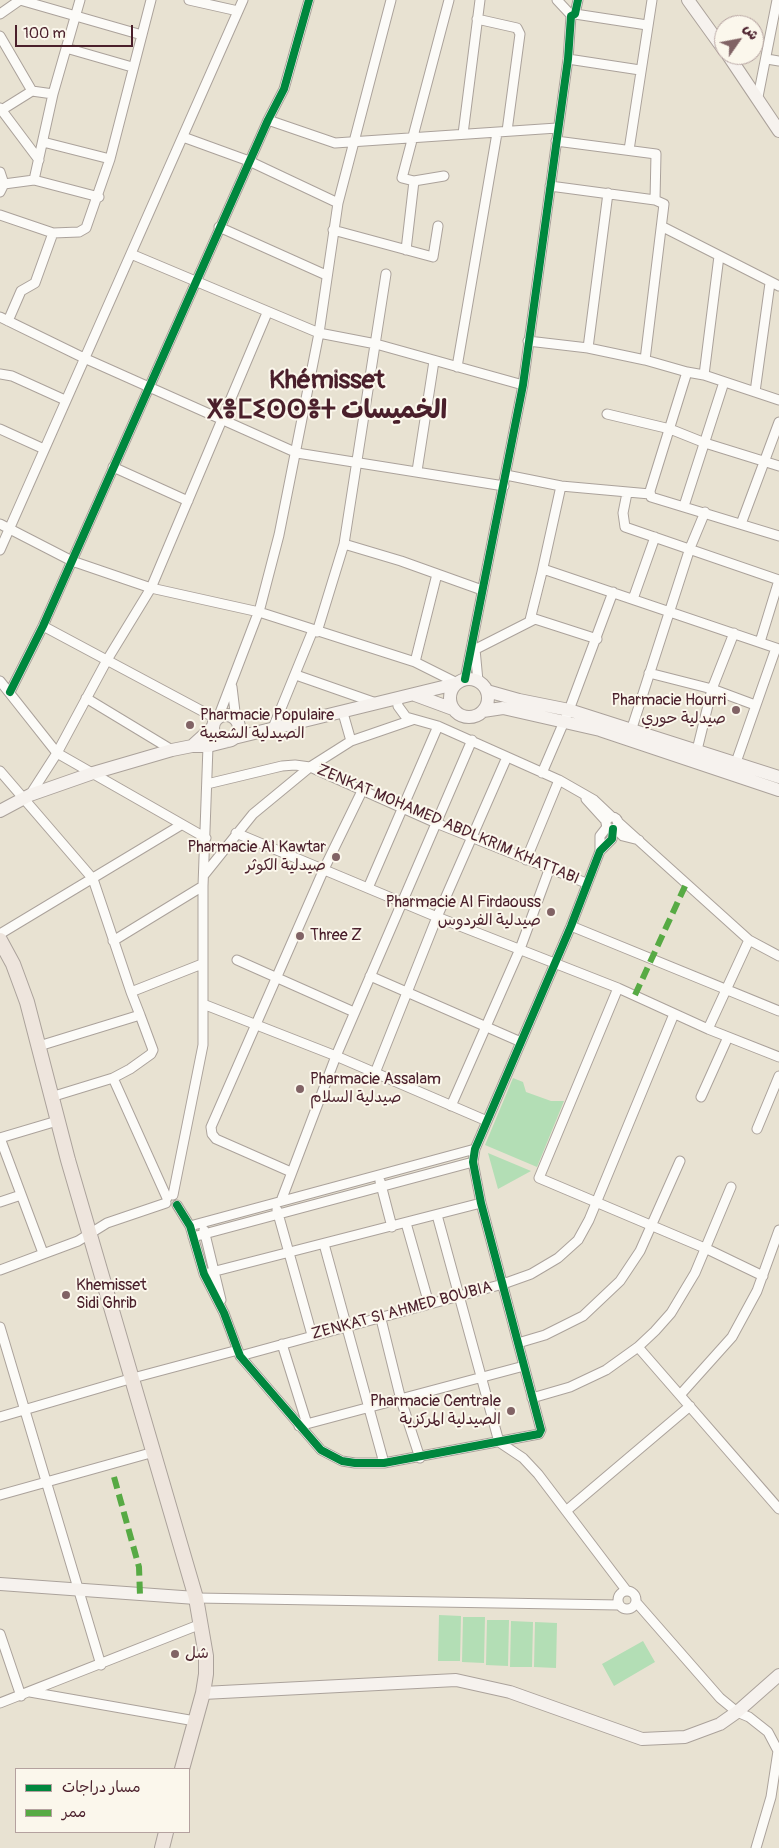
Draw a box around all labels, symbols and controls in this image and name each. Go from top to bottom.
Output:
scale bar [18,15,135,47]
north arrow [714,15,764,65]
text: ش [740,21,762,43]
text: 100 m [23,24,66,43]
district label: Khémisset ⵅⴻⵎⵉⵙⵙⴻⵜ الخميسات [207,365,447,426]
place label: Pharmacie Hourri صيدلية حوري [611,691,726,729]
marker: Pharmacie Hourri صيدلية حوري [730,704,742,716]
place label: Pharmacie Populaire الصيدلية الشعبية [200,706,334,744]
marker: Pharmacie Populaire الصيدلية الشعبية [184,719,196,731]
street label: ZENKAT MOHAMED ABDLKRIM KHATTABI [314,761,582,889]
place label: Pharmacie Al Kawtar صيدلية الكوثر [187,838,326,876]
marker: Pharmacie Al Kawtar صيدلية الكوثر [330,851,342,863]
place label: Pharmacie Al Firdaouss صيدلية الفردوس [386,893,541,931]
marker: Pharmacie Al Firdaouss صيدلية الفردوس [545,906,557,918]
place label: Three Z [310,926,362,946]
marker: Three Z [294,930,306,942]
place label: Pharmacie Assalam صيدلية السلام [310,1070,441,1108]
marker: Pharmacie Assalam صيدلية السلام [294,1083,306,1095]
place label: Khemisset Sidi Ghrib [76,1276,147,1314]
street label: ZENKAT SI AHMED BOUBIA [309,1278,495,1344]
marker: Khemisset Sidi Ghrib [60,1289,72,1301]
place label: Pharmacie Centrale الصيدلية المركزية [370,1392,501,1430]
marker: Pharmacie Centrale الصيدلية المركزية [505,1405,517,1417]
place label: شل [185,1644,209,1664]
marker: شل [169,1648,181,1660]
legend [15,1768,190,1833]
text: مسار دراجات [62,1778,141,1797]
text: ممر [62,1803,86,1822]

